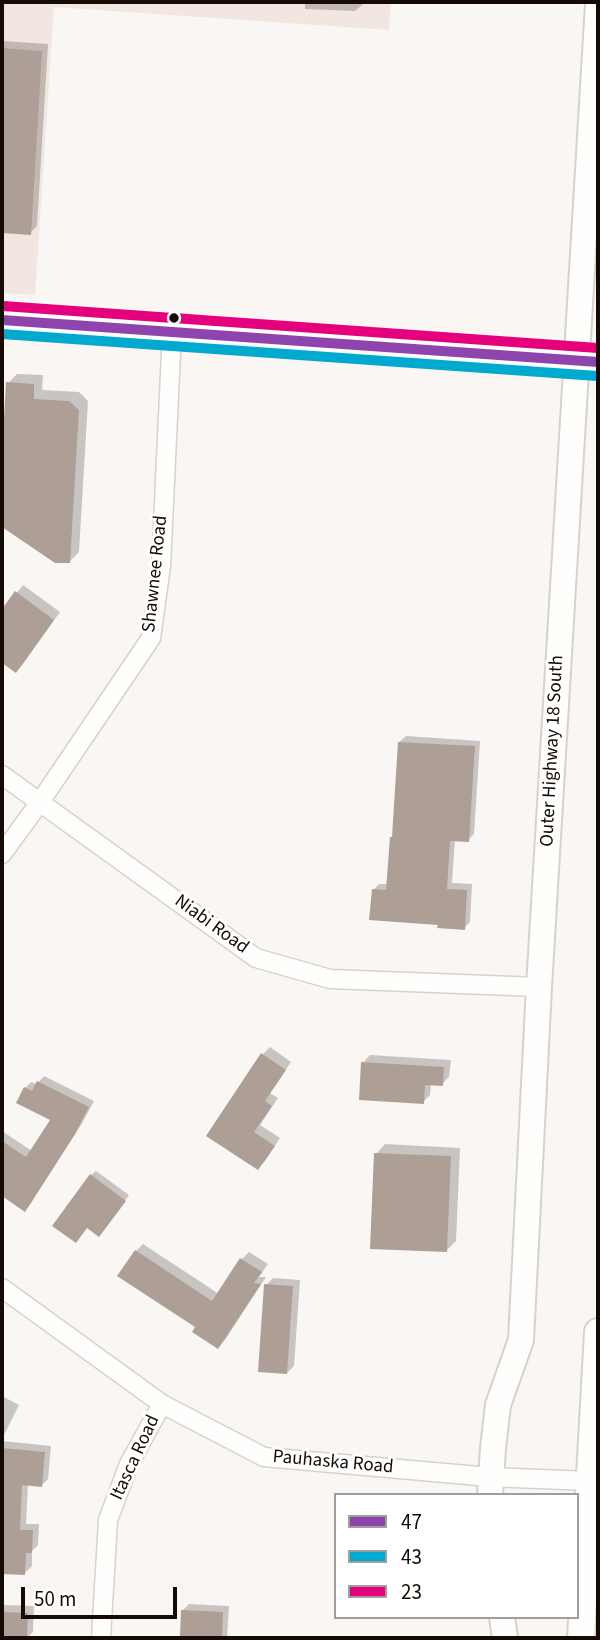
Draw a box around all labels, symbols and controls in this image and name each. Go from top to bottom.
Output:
unlabelled marker [167,311,181,325]
street label: Shawnee Road [139,514,173,634]
street label: Outer Highway 18 South [537,655,569,847]
street label: Niabi Road [169,890,253,960]
street label: Itasca Road [106,1412,166,1504]
street label: Pauhaska Road [272,1446,394,1480]
legend [334,1493,579,1619]
text: 47 [401,1507,422,1537]
text: 43 [401,1542,422,1572]
scale bar [24,1574,180,1618]
text: 23 [401,1577,422,1607]
text: 50 m [34,1584,76,1614]

